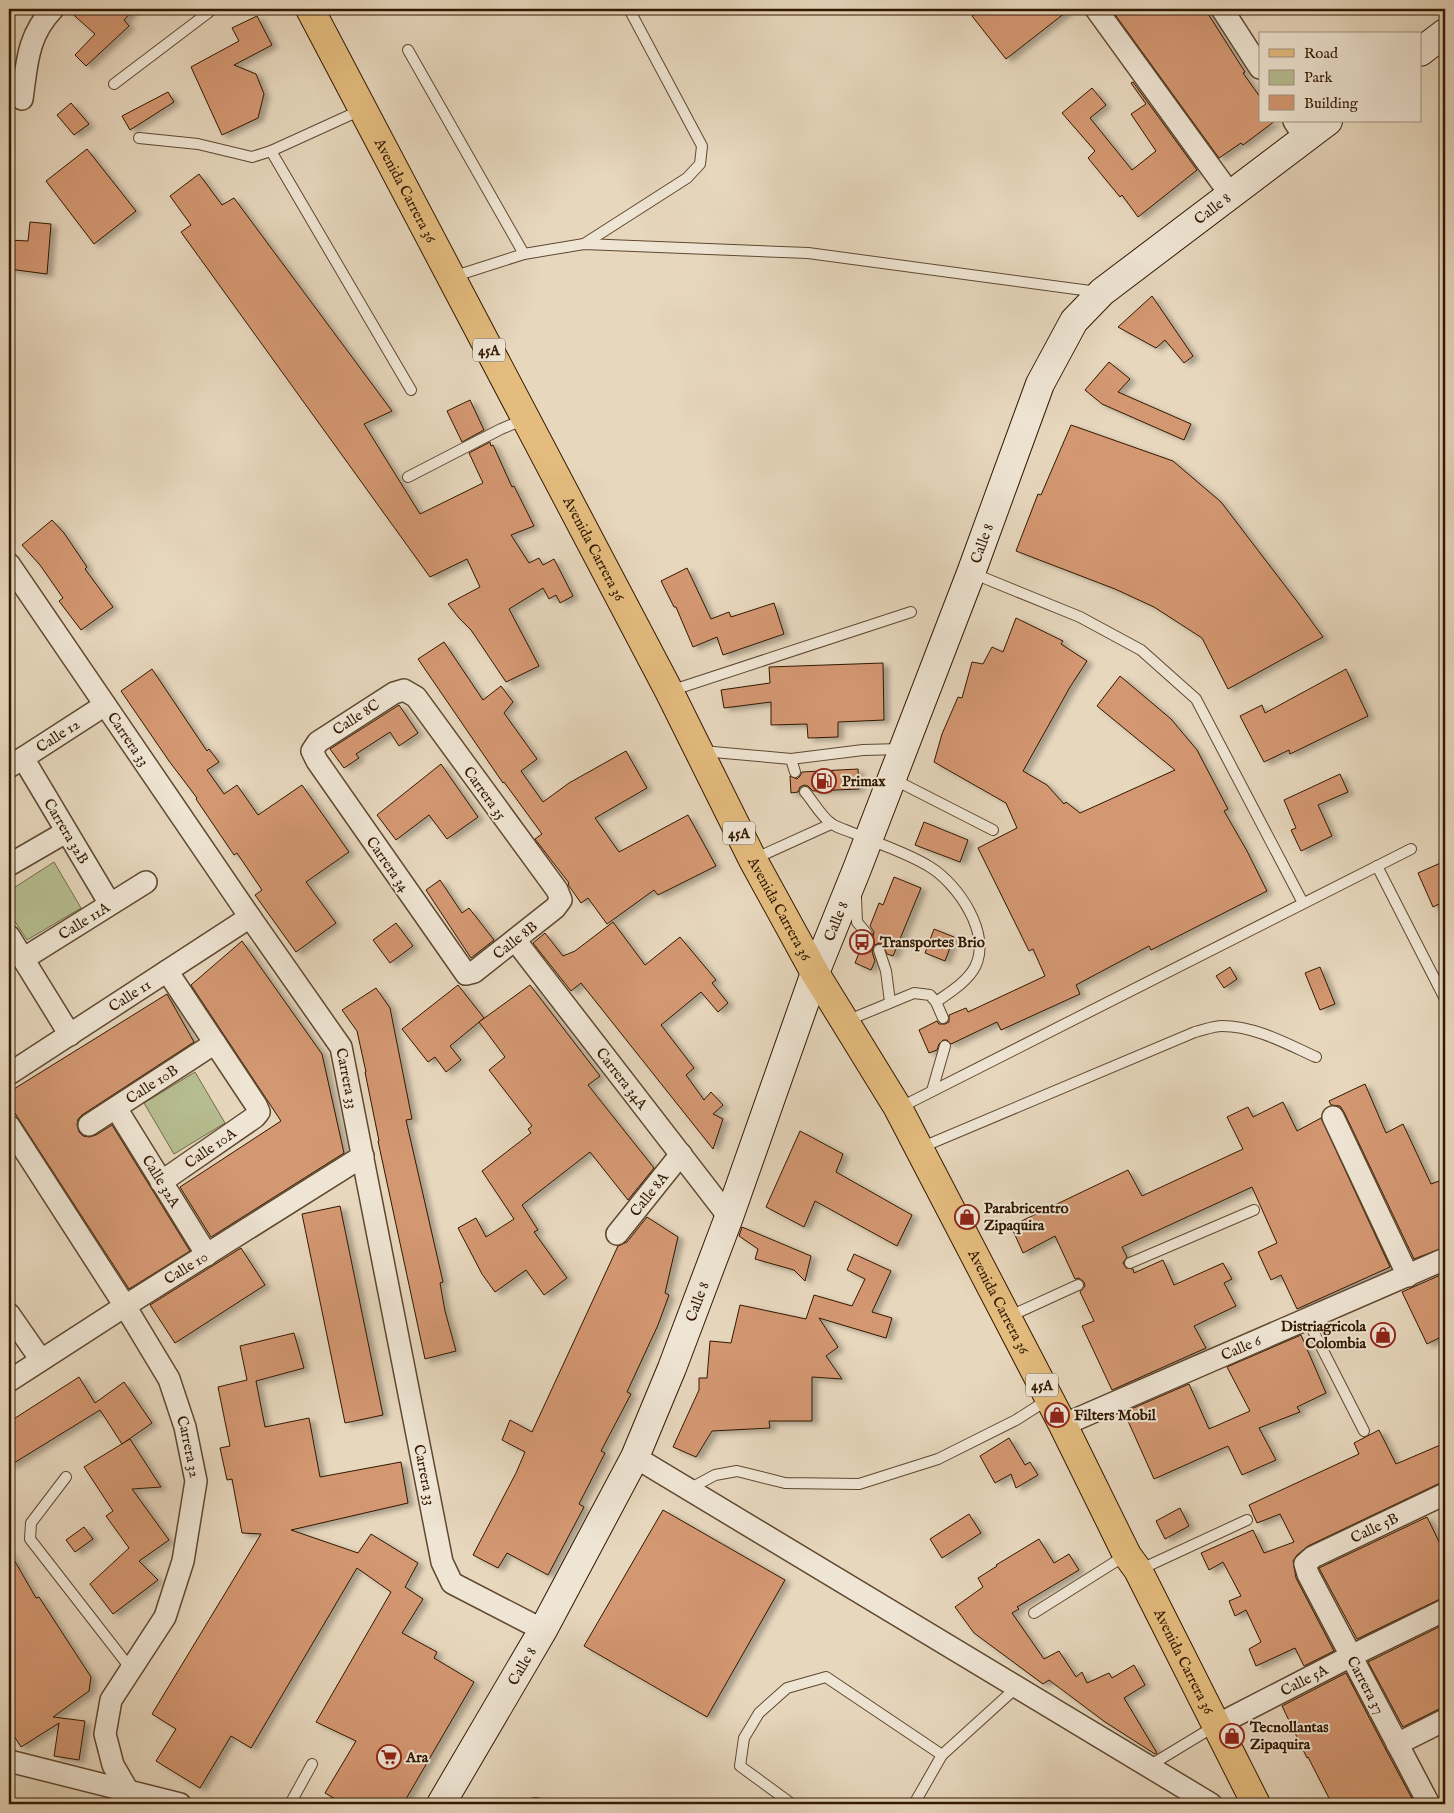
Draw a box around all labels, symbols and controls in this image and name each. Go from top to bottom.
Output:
legend [1259,32,1422,122]
text: Road [1304,44,1339,63]
text: Park [1304,68,1334,87]
text: Building [1304,94,1359,113]
street label: Avenida Carrera 36 [369,134,441,247]
street label: Calle 8 [1190,189,1235,229]
road number: 45A [473,338,505,362]
street label: Avenida Carrera 36 [558,493,629,605]
street label: Calle 8 [966,521,998,566]
street label: Calle 8C [329,695,384,740]
street label: Carrera 33 [103,709,153,770]
street label: Calle 12 [33,715,83,757]
street label: Carrera 35 [459,763,511,824]
fuel station icon: Primax [811,768,837,794]
place label: Primax [842,772,886,791]
street label: Carrera 32B [39,795,93,868]
road number: 45A [723,821,755,844]
street label: Carrera 34 [362,833,414,896]
street label: Avenida Carrera 36 [743,853,816,965]
street label: Calle 11A [55,898,114,944]
street label: Calle 8 [820,899,853,944]
street label: Calle 8B [489,917,541,964]
bus stop icon: Transportes Brio [849,929,875,955]
place label: Transportes Brio [879,933,985,952]
street label: Calle 11 [105,975,155,1017]
street label: Carrera 34A [592,1044,652,1114]
street label: Carrera 33 [331,1046,362,1110]
street label: Calle 10B [122,1061,182,1108]
street label: Calle 10A [181,1123,241,1173]
street label: Calle 32A [137,1152,185,1212]
street label: Calle 8A [626,1168,673,1221]
place label: Parabricentro Zipaquira [984,1199,1069,1235]
shop icon: Parabricentro Zipaquira [954,1204,980,1230]
street label: Avenida Carrera 36 [963,1245,1034,1358]
street label: Calle 10 [161,1247,212,1289]
street label: Calle 8 [681,1279,714,1325]
place label: Distriagricola Colombia [1281,1317,1367,1353]
shop icon: Distriagricola Colombia [1370,1322,1396,1348]
street label: Calle 6 [1218,1331,1265,1365]
road number: 45A [1026,1374,1058,1396]
shop icon: Filters Mobil [1044,1402,1070,1428]
place label: Filters Mobil [1074,1406,1157,1425]
street label: Carrera 32 [172,1413,204,1480]
street label: Carrera 33 [409,1443,440,1507]
street label: Calle 5B [1348,1509,1402,1548]
street label: Avenida Carrera 36 [1149,1605,1218,1718]
street label: Calle 8 [504,1643,541,1689]
street label: Carrera 37 [1342,1653,1389,1718]
street label: Calle 5A [1277,1660,1332,1701]
place label: Tecnollantas Zipaquira [1249,1718,1329,1754]
shop icon: Tecnollantas Zipaquira [1219,1723,1245,1749]
supermarket icon: Ara [376,1744,402,1770]
place label: Ara [405,1748,429,1767]

